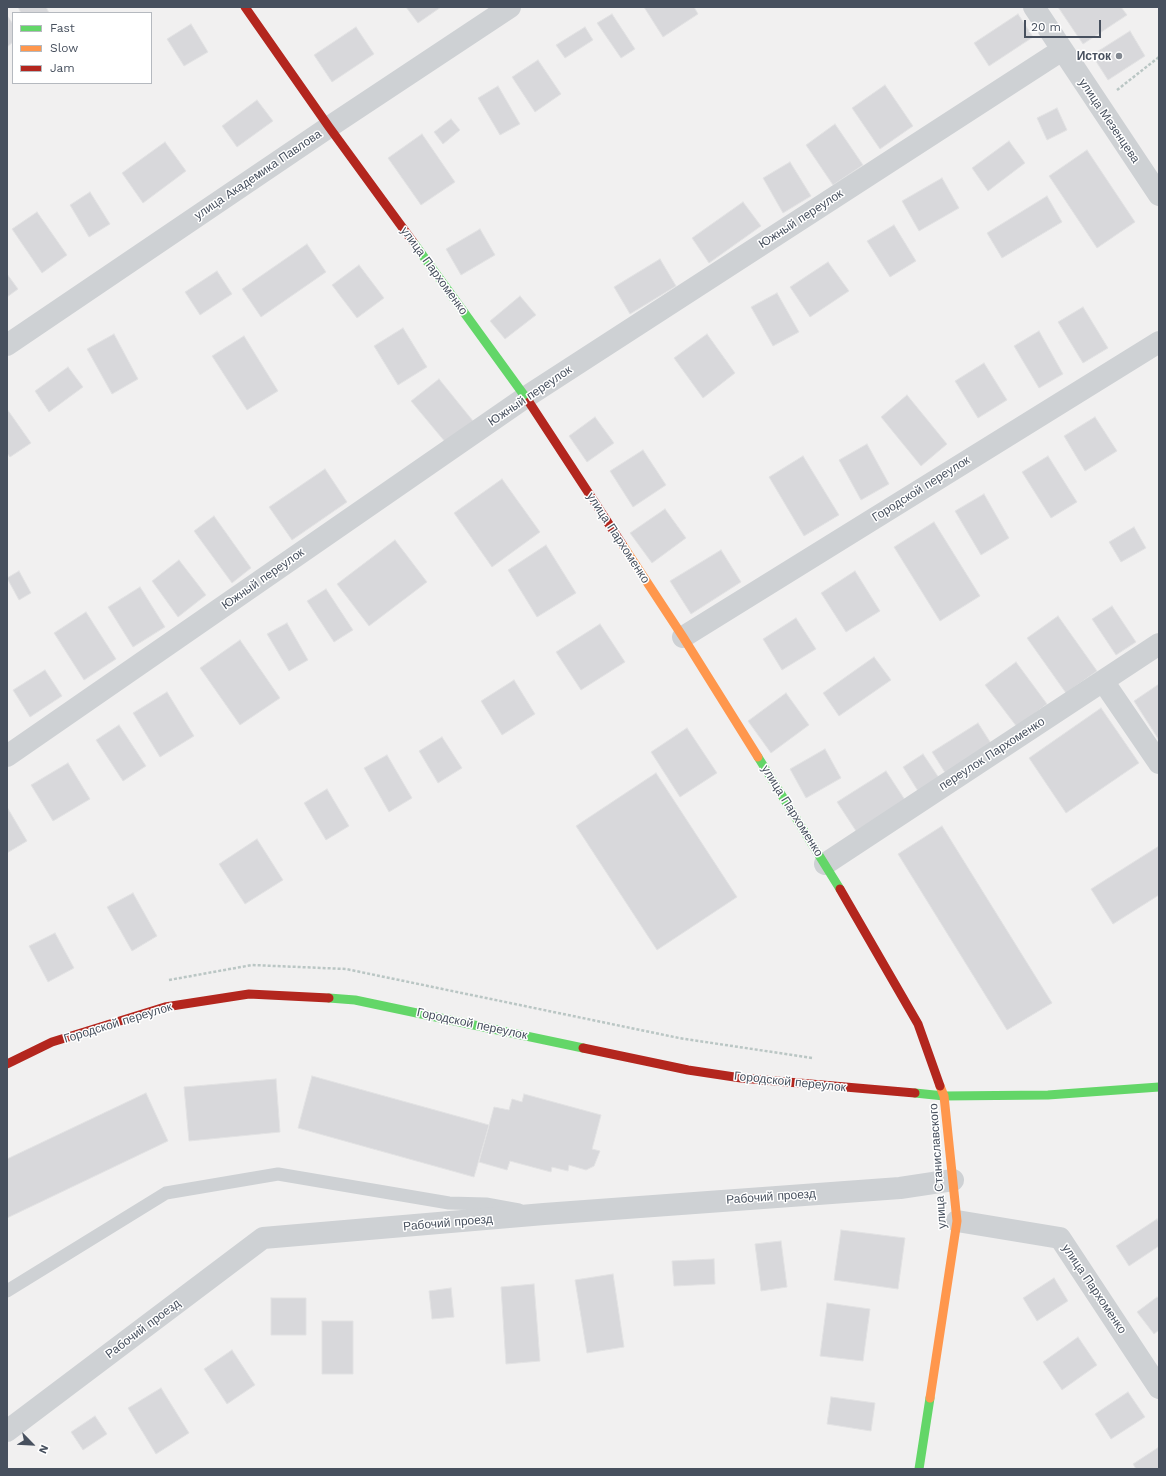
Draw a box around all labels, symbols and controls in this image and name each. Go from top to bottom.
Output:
legend [12,12,152,84]
scale bar [1026,12,1103,38]
text: 20 m [1031,20,1061,34]
text: Fast [50,21,75,35]
text: Slow [50,41,78,55]
place label: Исток [1077,49,1111,63]
marker: Исток [1114,51,1124,61]
text: Jam [50,61,75,75]
street label: улица Мезенцева [1075,76,1143,166]
street label: улица Академика Павлова [192,127,324,223]
street label: Южный переулок [756,186,846,252]
street label: улица Пархоменко [397,224,471,318]
street label: Южный переулок [486,363,574,429]
street label: Городской переулок [869,453,973,525]
street label: улица Пархоменко [583,490,653,586]
street label: Южный переулок [219,545,307,613]
street label: переулок Пархоменко [936,714,1048,794]
street label: улица Пархоменко [758,763,826,859]
street label: Городской переулок [62,1000,174,1046]
street label: Городской переулок [415,1005,529,1043]
street label: Городской переулок [733,1069,847,1095]
street label: улица Станиславского [926,1103,950,1229]
street label: Рабочий проезд [726,1187,816,1207]
street label: Рабочий проезд [403,1212,493,1234]
street label: улица Пархоменко [1059,1241,1129,1337]
street label: Рабочий проезд [103,1296,183,1362]
north arrow [12,1424,52,1464]
text: N [36,1443,51,1455]

